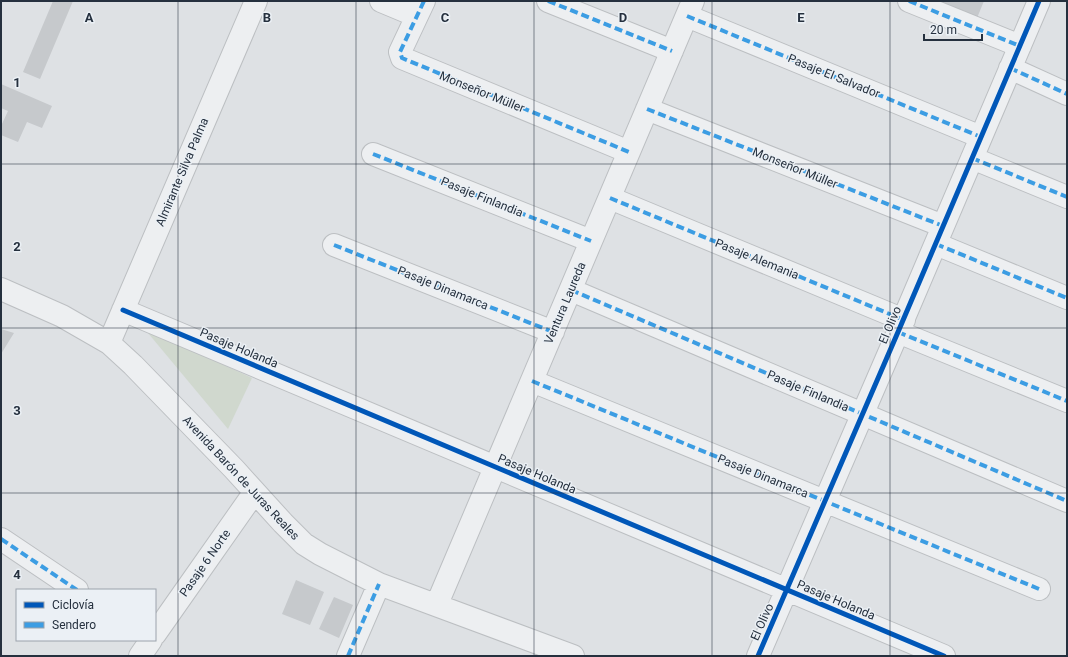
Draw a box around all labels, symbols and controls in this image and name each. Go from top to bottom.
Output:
text: A [85,10,94,25]
text: B [263,10,271,25]
text: C [441,10,450,25]
text: D [619,10,627,25]
text: E [797,10,805,25]
scale bar [924,16,982,42]
text: 20 m [930,23,957,37]
street label: Pasaje El Salvador [786,51,882,101]
street label: Monseñor Müller [437,69,527,115]
text: 1 [13,75,21,90]
street label: Almirante Silva Palma [153,116,211,228]
street label: Monseñor Müller [750,145,840,191]
street label: Pasaje Finlandia [439,174,525,220]
street label: Pasaje Alemania [713,236,801,282]
text: 2 [13,239,21,254]
street label: Ventura Laureda [541,260,589,346]
street label: Pasaje Dinamarca [396,263,490,313]
street label: El Olivo [876,304,904,346]
street label: Pasaje Holanda [198,325,280,371]
street label: Pasaje Finlandia [765,367,851,415]
text: 3 [13,403,21,418]
street label: Avenida Barón de Juras Reales [180,413,302,543]
street label: Pasaje Holanda [496,451,578,497]
street label: Pasaje Dinamarca [716,451,810,501]
street label: Pasaje 6 Norte [177,527,233,599]
text: 4 [13,567,21,582]
street label: Pasaje Holanda [795,577,877,623]
legend [16,589,156,641]
text: Ciclovía [52,598,94,612]
street label: El Olivo [748,601,776,643]
text: Sendero [52,618,96,632]

